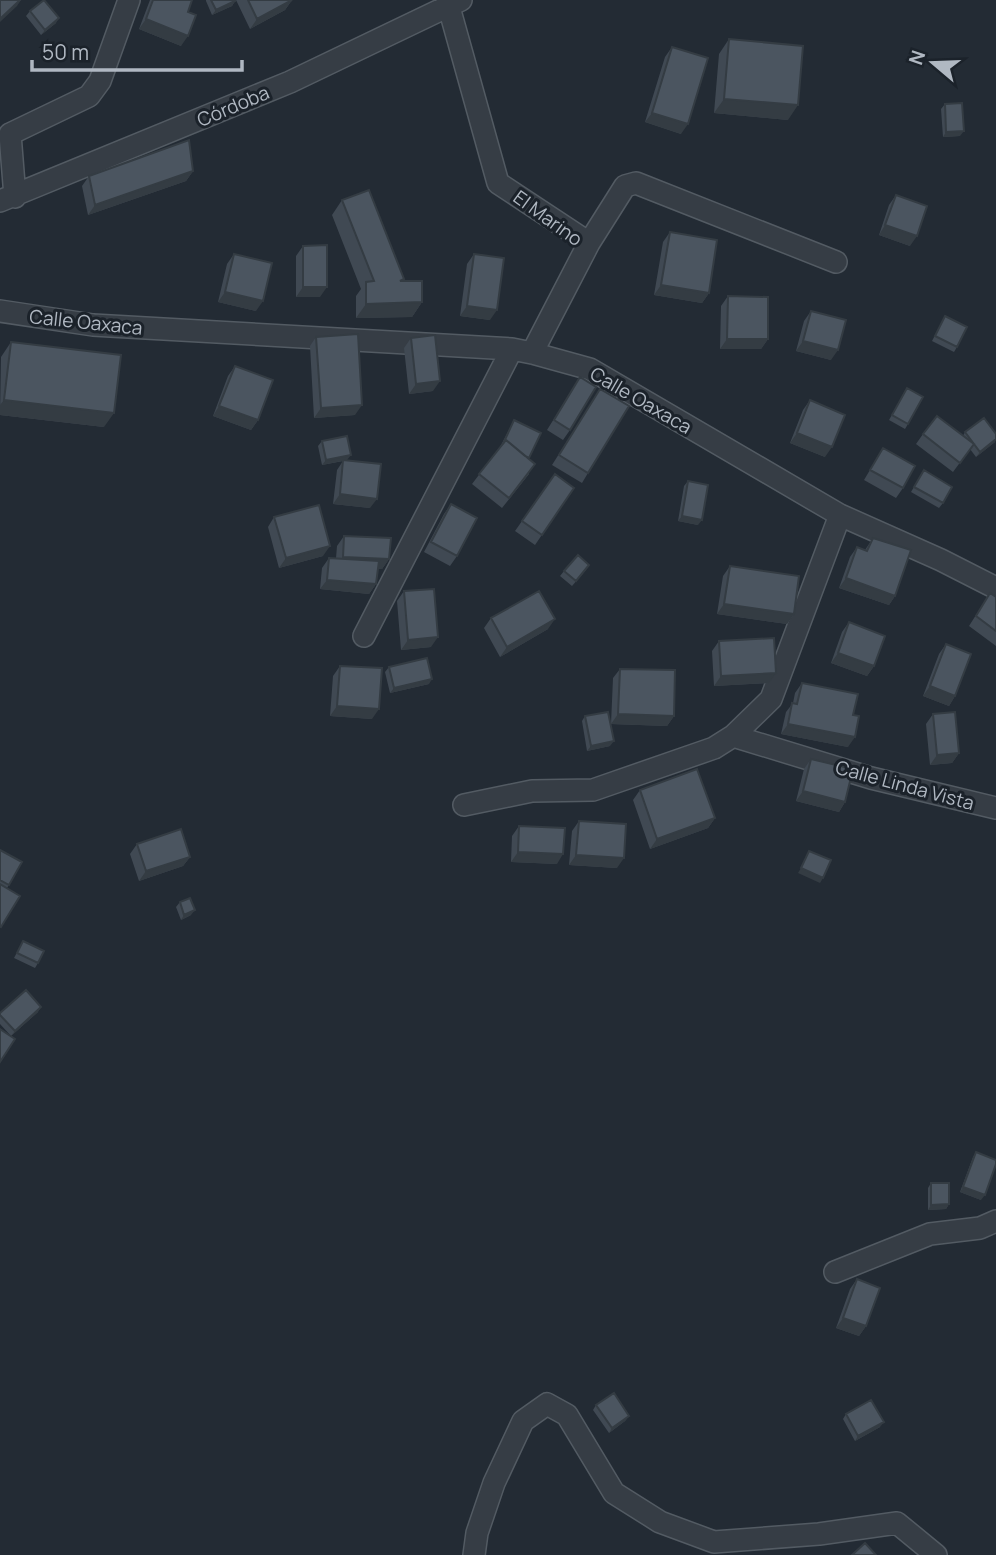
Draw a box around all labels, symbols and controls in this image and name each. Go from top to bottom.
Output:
scale bar [32,28,242,72]
north arrow [898,28,968,98]
text: 50 m [42,38,89,66]
text: N [902,47,931,68]
street label: Córdoba [193,79,273,133]
street label: El Marino [508,184,588,252]
street label: Calle Oaxaca [28,303,144,341]
street label: Calle Oaxaca [585,360,697,440]
street label: Calle Linda Vista [833,754,977,816]

